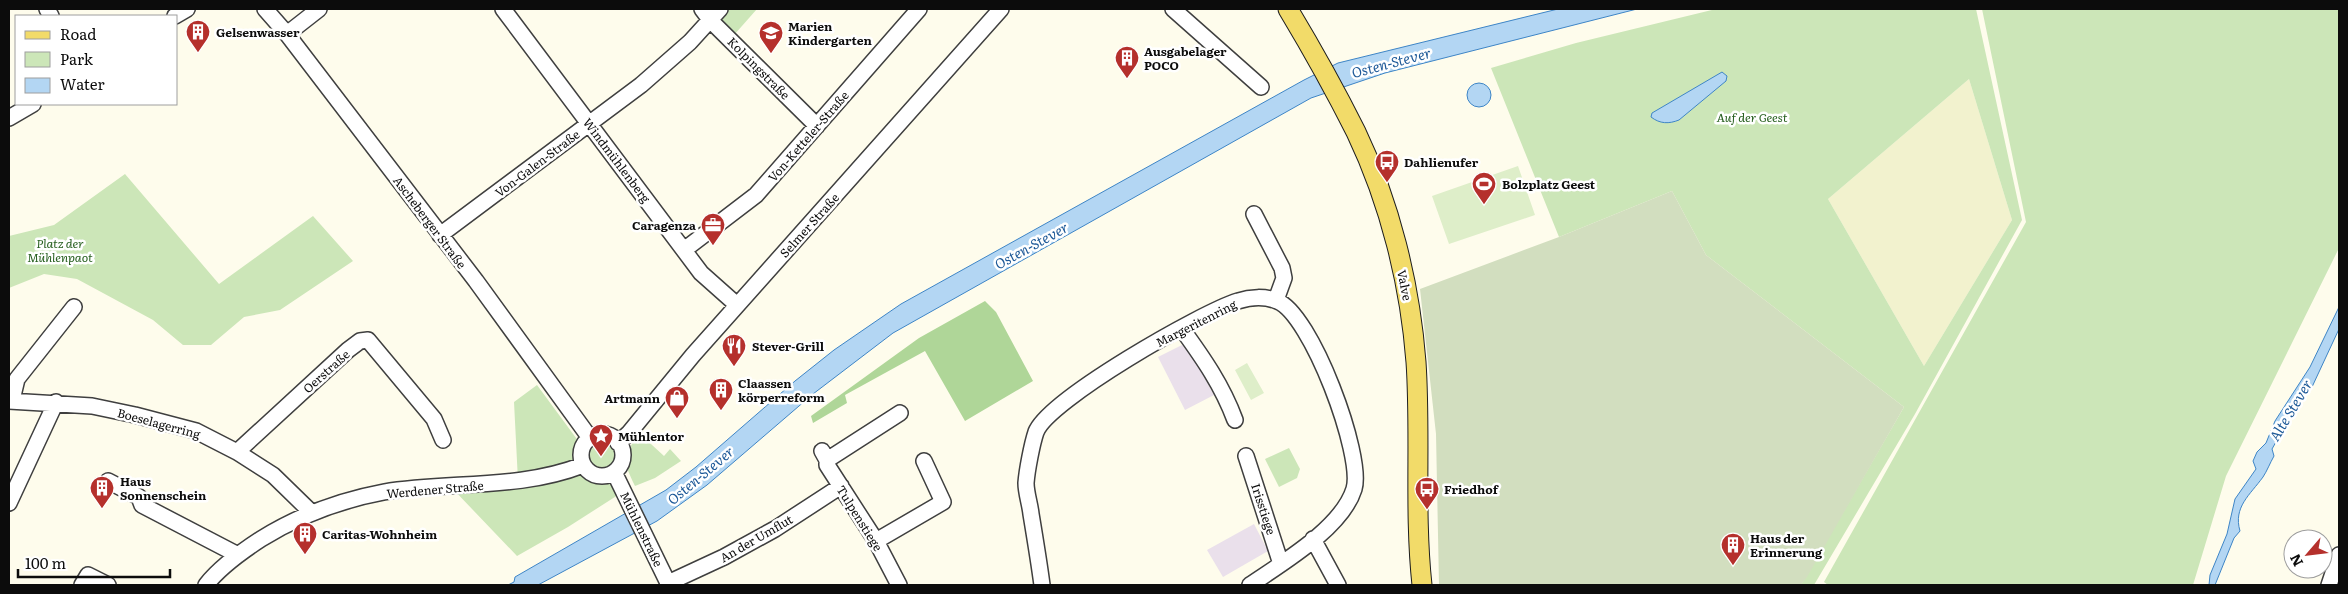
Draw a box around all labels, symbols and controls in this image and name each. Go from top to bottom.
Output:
legend [15,15,178,105]
place label: Marien Kindergarten [788,17,872,49]
building icon: Gelsenwasser [185,19,211,53]
school or university icon: Marien Kindergarten [758,20,784,54]
text: Road [60,22,96,45]
place label: Gelsenwasser [216,23,300,41]
street label: Kolpingstraße [724,33,794,103]
place label: Ausgabelager POCO [1144,42,1227,74]
water label: Osten-Stever [1349,42,1433,82]
building icon: Ausgabelager POCO [1114,45,1140,79]
text: Park [60,47,94,70]
text: Water [60,72,105,95]
street label: Von-Ketteler-Straße [763,87,853,185]
park label: Auf der Geest [1716,108,1788,126]
street label: Windmühlenberg [579,114,655,206]
street label: Von-Galen-Straße [491,125,583,201]
bus stop icon: Dahlienufer [1374,149,1400,183]
place label: Dahlienufer [1404,153,1479,171]
sports icon: Bolzplatz Geest [1471,171,1497,205]
street label: Ascheberger Straße [389,172,471,272]
place label: Bolzplatz Geest [1502,175,1596,193]
street label: Selmer Straße [775,189,843,261]
office icon: Caragenza [700,212,726,246]
place label: Caragenza [632,216,696,234]
water label: Osten-Stever [990,216,1072,274]
park label: Platz der Mühlenpaot [27,234,93,266]
street label: Valve [1393,268,1417,302]
street label: Margeritenring [1152,295,1240,351]
restaurant icon: Stever-Grill [721,333,747,367]
place label: Stever-Grill [752,337,825,355]
street label: Oerstraße [299,345,353,397]
place label: Claassen körperreform [738,374,825,406]
water label: Alte Stever [2264,375,2316,445]
building icon: Claassen körperreform [708,377,734,411]
shop icon: Artmann [664,385,690,419]
place label: Artmann [604,389,661,407]
street label: Boeselagerring [115,403,203,443]
place icon: Mühlentor [588,423,614,457]
place label: Mühlentor [618,427,684,445]
water label: Osten-Stever [662,441,738,509]
place label: Haus Sonnenschein [120,472,207,504]
building icon: Haus Sonnenschein [89,475,115,509]
street label: Werdener Straße [386,476,484,502]
bus stop icon: Friedhof [1414,476,1440,510]
place label: Friedhof [1444,480,1500,498]
street label: Irisstiege [1247,481,1281,537]
street label: Tulpenstiege [833,482,887,554]
street label: Mühlenstraße [616,488,668,570]
street label: An der Umflut [716,510,796,566]
building icon: Caritas-Wohnheim [292,521,318,555]
place label: Caritas-Wohnheim [322,525,437,543]
place label: Haus der Erinnerung [1750,529,1823,561]
north arrow [2283,529,2333,579]
building icon: Haus der Erinnerung [1720,532,1746,566]
scale bar [18,546,170,578]
text: N [2284,550,2307,570]
text: 100 m [25,551,66,574]

